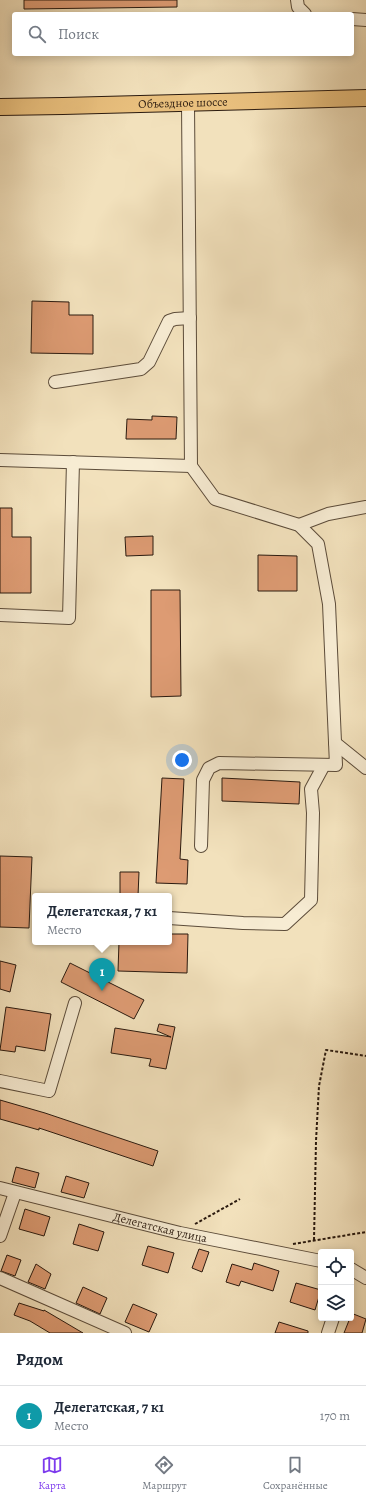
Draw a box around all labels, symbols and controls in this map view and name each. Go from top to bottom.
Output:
search box [12,12,354,56]
icon: search [26,23,48,45]
text: Поиск [58,24,99,44]
street label: Объездное шоссе [138,94,228,112]
your location [172,750,192,770]
popup [32,893,172,945]
text: Делегатская, 7 к1 [47,901,157,921]
text: Место [47,921,82,938]
pin: 1 [89,958,115,991]
street label: Делегатская улица [112,1209,209,1246]
map controls [318,1249,354,1321]
button: locate [318,1249,354,1285]
button: layers [318,1285,354,1321]
text: Рядом [16,1348,63,1371]
text: Делегатская, 7 к1 [54,1397,164,1417]
text: 1 [27,1407,31,1424]
text: 170 m [320,1407,350,1424]
text: Место [54,1417,89,1434]
tab: Карта [38,1454,66,1493]
tab: Маршрут [142,1454,187,1493]
tab: Сохранённые [263,1454,328,1493]

